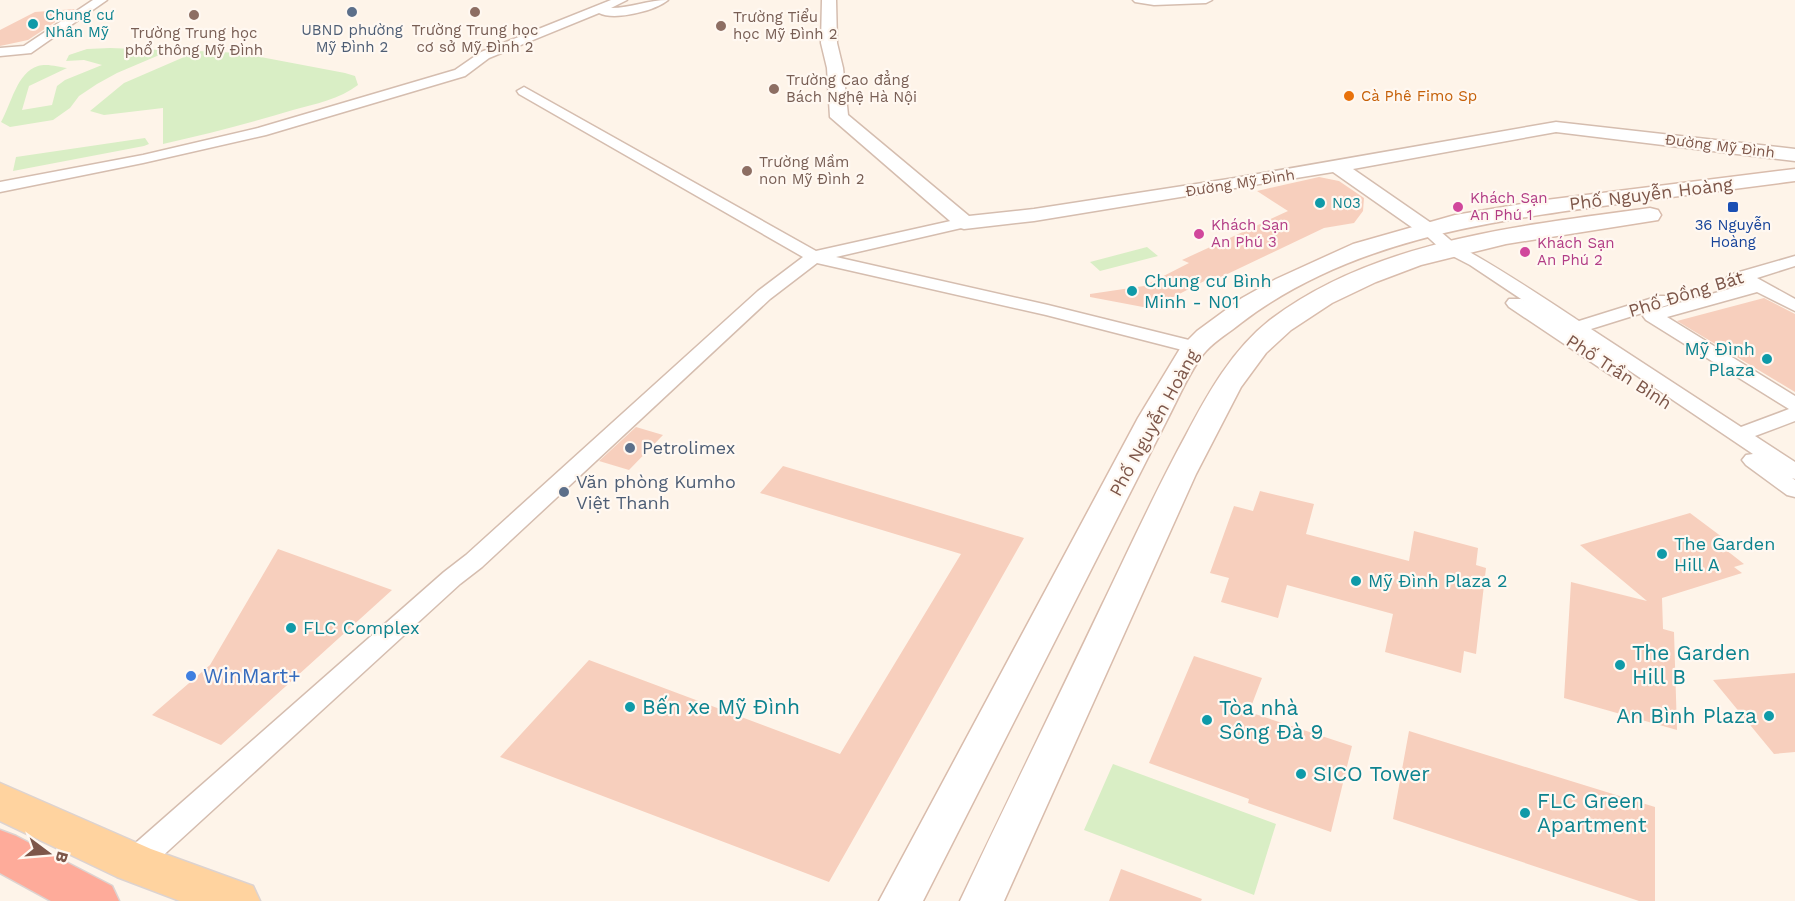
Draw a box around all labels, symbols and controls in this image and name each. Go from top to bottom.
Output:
marker: UBND phường Mỹ Đình 2 [345,5,359,19]
marker: Trường Trung học cơ sở Mỹ Đình 2 [468,5,482,19]
place label: Chung cư Nhân Mỹ [45,6,115,41]
marker: Trường Trung học phổ thông Mỹ Đình [187,8,201,22]
place label: Trường Tiểu học Mỹ Đình 2 [733,8,838,43]
marker: Chung cư Nhân Mỹ [26,17,40,31]
marker: Trường Tiểu học Mỹ Đình 2 [714,19,728,33]
place label: UBND phường Mỹ Đình 2 [301,21,403,56]
place label: Trường Trung học cơ sở Mỹ Đình 2 [412,21,538,56]
place label: Trường Trung học phổ thông Mỹ Đình [125,24,263,59]
place label: Trường Cao đẳng Bách Nghệ Hà Nội [786,70,917,106]
marker: Trường Cao đẳng Bách Nghệ Hà Nội [767,82,781,96]
place label: Cà Phê Fimo Sp [1361,87,1477,105]
marker: Cà Phê Fimo Sp [1342,89,1356,103]
street label: Đường Mỹ Đình [1664,130,1776,162]
place label: Trường Mầm non Mỹ Đình 2 [759,153,864,188]
marker: Trường Mầm non Mỹ Đình 2 [740,164,754,178]
street label: Đường Mỹ Đình [1184,165,1296,201]
street label: Phố Nguyễn Hoàng [1568,173,1734,214]
place label: Khách Sạn An Phú 1 [1470,189,1548,224]
place label: N03 [1332,194,1361,212]
marker: N03 [1313,196,1327,210]
marker: Khách Sạn An Phú 1 [1451,200,1465,214]
marker: 36 Nguyễn Hoàng [1726,200,1740,214]
place label: 36 Nguyễn Hoàng [1695,215,1771,251]
place label: Khách Sạn An Phú 3 [1211,216,1289,251]
marker: Khách Sạn An Phú 3 [1192,227,1206,241]
place label: Khách Sạn An Phú 2 [1537,234,1615,269]
marker: Khách Sạn An Phú 2 [1518,245,1532,259]
street label: Phố Đồng Bát [1626,266,1746,321]
place label: Chung cư Bình Minh - N01 [1144,270,1272,312]
marker: Chung cư Bình Minh - N01 [1125,284,1139,298]
street label: Phố Trần Bình [1563,330,1676,413]
place label: Mỹ Đình Plaza [1684,338,1755,380]
street label: Phố Nguyễn Hoàng [1105,345,1203,500]
marker: Mỹ Đình Plaza [1760,352,1774,366]
place label: Petrolimex [642,437,735,458]
marker: Petrolimex [623,441,637,455]
place label: Văn phòng Kumho Việt Thanh [576,471,736,513]
marker: Văn phòng Kumho Việt Thanh [557,485,571,499]
place label: The Garden Hill A [1674,533,1775,575]
marker: The Garden Hill A [1655,547,1669,561]
place label: Mỹ Đình Plaza 2 [1368,570,1507,591]
marker: Mỹ Đình Plaza 2 [1349,574,1363,588]
place label: FLC Complex [303,617,420,638]
marker: FLC Complex [284,621,298,635]
place label: The Garden Hill B [1632,640,1750,689]
marker: The Garden Hill B [1613,658,1627,672]
place label: WinMart+ [203,663,301,688]
marker: WinMart+ [184,669,198,683]
place label: Bến xe Mỹ Đình [642,694,800,719]
place label: Tòa nhà Sông Đà 9 [1219,695,1323,744]
marker: Bến xe Mỹ Đình [623,700,637,714]
place label: An Bình Plaza [1616,703,1757,728]
marker: An Bình Plaza [1762,709,1776,723]
marker: Tòa nhà Sông Đà 9 [1200,713,1214,727]
place label: SICO Tower [1313,761,1430,786]
marker: SICO Tower [1294,767,1308,781]
place label: FLC Green Apartment [1537,788,1647,837]
marker: FLC Green Apartment [1518,806,1532,820]
north arrow [18,823,78,883]
text: B [51,849,73,865]

